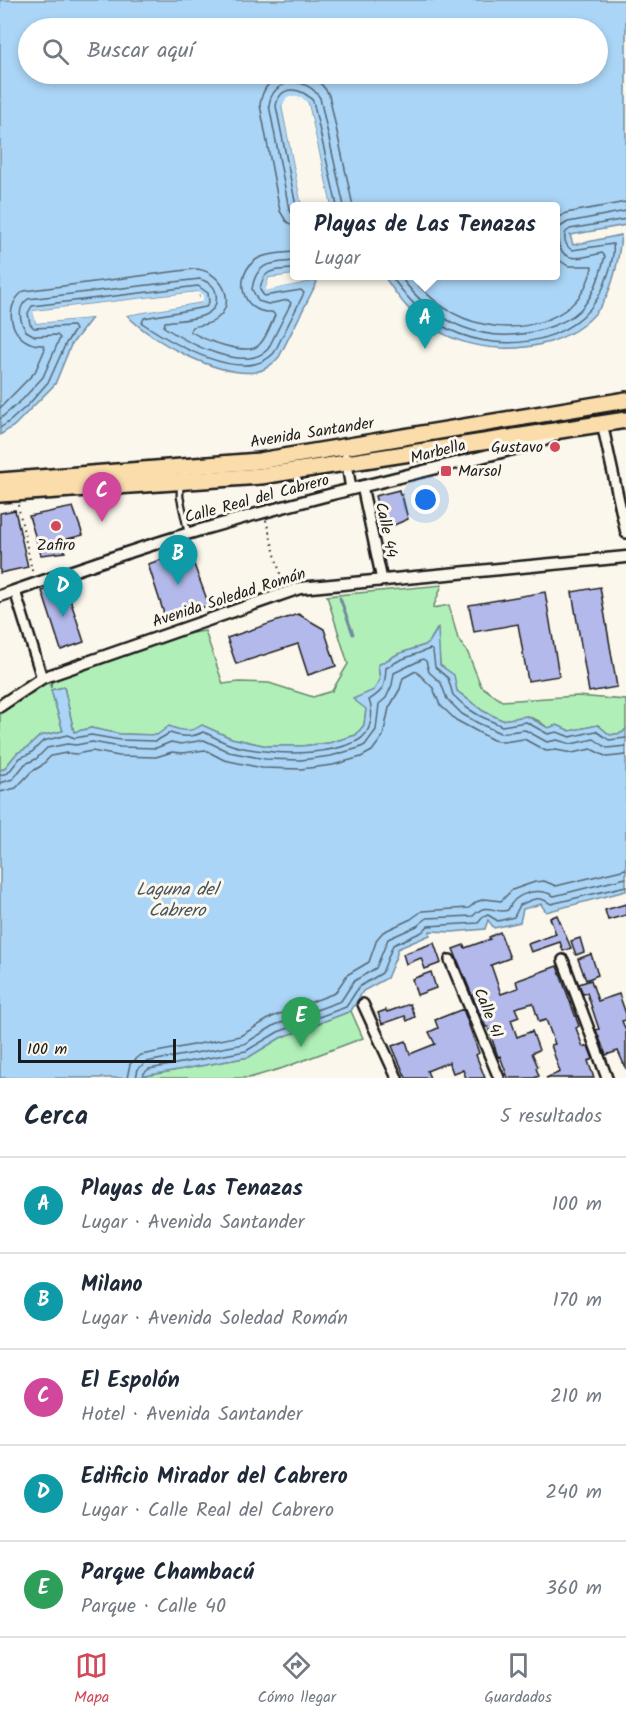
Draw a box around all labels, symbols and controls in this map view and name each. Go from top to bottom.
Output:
search box [18,18,608,84]
text: Buscar aquí [87,34,194,69]
icon: search [39,35,72,68]
popup [290,202,560,280]
text: Playas de Las Tenazas [314,208,536,243]
text: Lugar [314,243,360,275]
pin: A [406,300,444,349]
street label: Avenida Santander [248,411,377,455]
street label: Marbella [408,433,468,471]
place label: Gustavo [491,435,543,460]
marker: Gustavo [548,440,562,454]
place label: Marsol [458,459,501,484]
marker: Marsol [439,464,453,478]
street label: Calle Real del Cabrero [182,468,332,530]
pin: C [82,472,122,522]
your location [411,485,440,514]
street label: Calle 44 [368,500,404,560]
marker: Zafiro [49,519,63,533]
place label: Zafiro [37,533,75,558]
pin: B [158,536,198,585]
street label: Avenida Soledad Román [149,561,309,635]
pin: D [44,568,82,617]
water label: Laguna del Cabrero [136,876,222,926]
street label: Calle 41 [467,984,509,1042]
pin: E [282,998,320,1047]
scale bar [18,1036,176,1064]
text: 100 m [27,1037,67,1062]
text: Cerca [24,1096,88,1138]
text: 5 resultados [500,1101,602,1133]
text: Playas de Las Tenazas [81,1172,303,1207]
text: A [37,1189,50,1221]
text: 100 m [552,1189,602,1221]
text: Lugar · Avenida Santander [81,1207,304,1239]
text: Milano [81,1268,143,1303]
text: B [37,1285,50,1317]
text: 170 m [553,1285,602,1317]
text: Lugar · Avenida Soledad Román [81,1303,348,1335]
text: El Espolón [81,1364,180,1399]
text: C [37,1381,50,1413]
text: 210 m [550,1381,602,1413]
text: Hotel · Avenida Santander [81,1399,302,1431]
text: Edificio Mirador del Cabrero [81,1460,348,1495]
text: D [37,1477,50,1509]
text: 240 m [545,1477,602,1509]
text: Lugar · Calle Real del Cabrero [81,1495,334,1527]
text: Parque Chambacú [81,1556,254,1591]
text: E [38,1573,49,1605]
text: 360 m [546,1573,602,1605]
text: Parque · Calle 40 [81,1591,226,1623]
tab: Mapa [74,1649,109,1710]
tab: Cómo llegar [257,1649,336,1710]
tab: Guardados [484,1649,552,1710]

